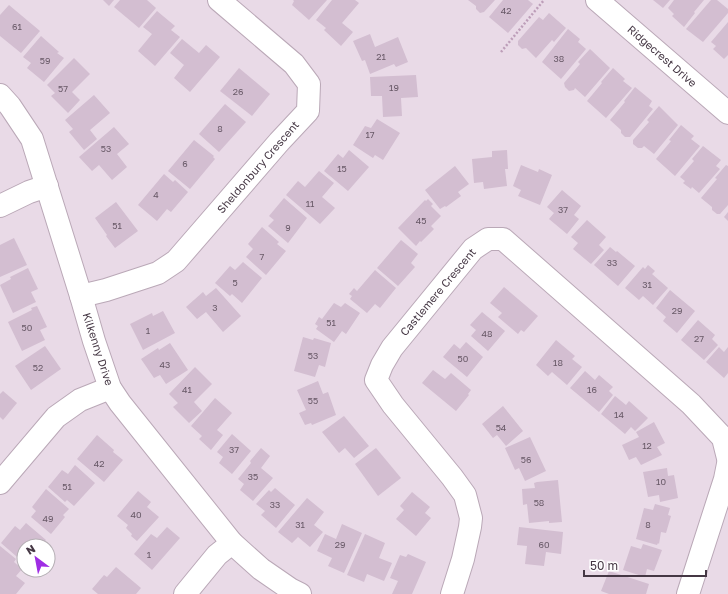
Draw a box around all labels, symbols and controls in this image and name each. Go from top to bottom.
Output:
house number: 42 [501,5,511,16]
house number: 61 [12,21,23,32]
street label: Ridgecrest Drive [625,22,699,89]
house number: 21 [376,51,386,62]
house number: 38 [554,53,564,64]
house number: 59 [40,55,50,66]
house number: 19 [389,82,399,93]
house number: 57 [58,83,68,94]
house number: 26 [233,86,243,97]
street label: Sheldonbury Crescent [214,118,301,215]
house number: 8 [217,123,223,134]
house number: 17 [365,129,375,140]
house number: 53 [101,143,111,154]
house number: 6 [182,158,188,169]
house number: 15 [337,163,347,174]
house number: 4 [153,189,159,200]
house number: 11 [306,198,315,209]
house number: 37 [558,204,568,215]
house number: 45 [416,215,426,226]
house number: 51 [112,220,122,231]
house number: 9 [285,222,291,233]
street label: Castlemere Crescent [397,245,478,338]
house number: 7 [260,251,265,262]
house number: 33 [607,257,617,268]
house number: 5 [232,277,238,288]
house number: 31 [642,279,652,290]
house number: 3 [212,302,218,313]
house number: 29 [672,305,682,316]
street label: Kilkenny Drive [81,311,116,387]
house number: 51 [326,317,336,328]
house number: 50 [22,322,33,333]
house number: 1 [146,325,151,336]
house number: 48 [482,328,492,339]
house number: 27 [694,333,704,344]
house number: 53 [308,350,318,361]
house number: 50 [458,353,469,364]
house number: 18 [553,357,563,368]
house number: 43 [160,359,170,370]
house number: 52 [33,362,43,373]
house number: 41 [182,384,193,395]
house number: 16 [587,384,597,395]
house number: 55 [308,395,318,406]
house number: 14 [614,409,624,420]
house number: 54 [496,422,507,433]
house number: 12 [642,440,652,451]
house number: 37 [229,444,239,455]
house number: 56 [521,454,531,465]
house number: 42 [94,458,104,469]
house number: 35 [248,471,258,482]
house number: 10 [656,476,666,487]
house number: 51 [62,481,72,492]
house number: 58 [534,497,544,508]
house number: 33 [270,499,280,510]
house number: 40 [130,509,142,520]
house number: 49 [43,513,53,524]
house number: 31 [295,519,305,530]
house number: 8 [645,519,651,530]
north arrow [16,538,56,578]
house number: 29 [335,539,345,550]
house number: 60 [538,539,550,550]
text: N [23,541,37,557]
house number: 1 [147,549,152,560]
scale bar [584,552,706,578]
text: 50 m [590,558,618,573]

